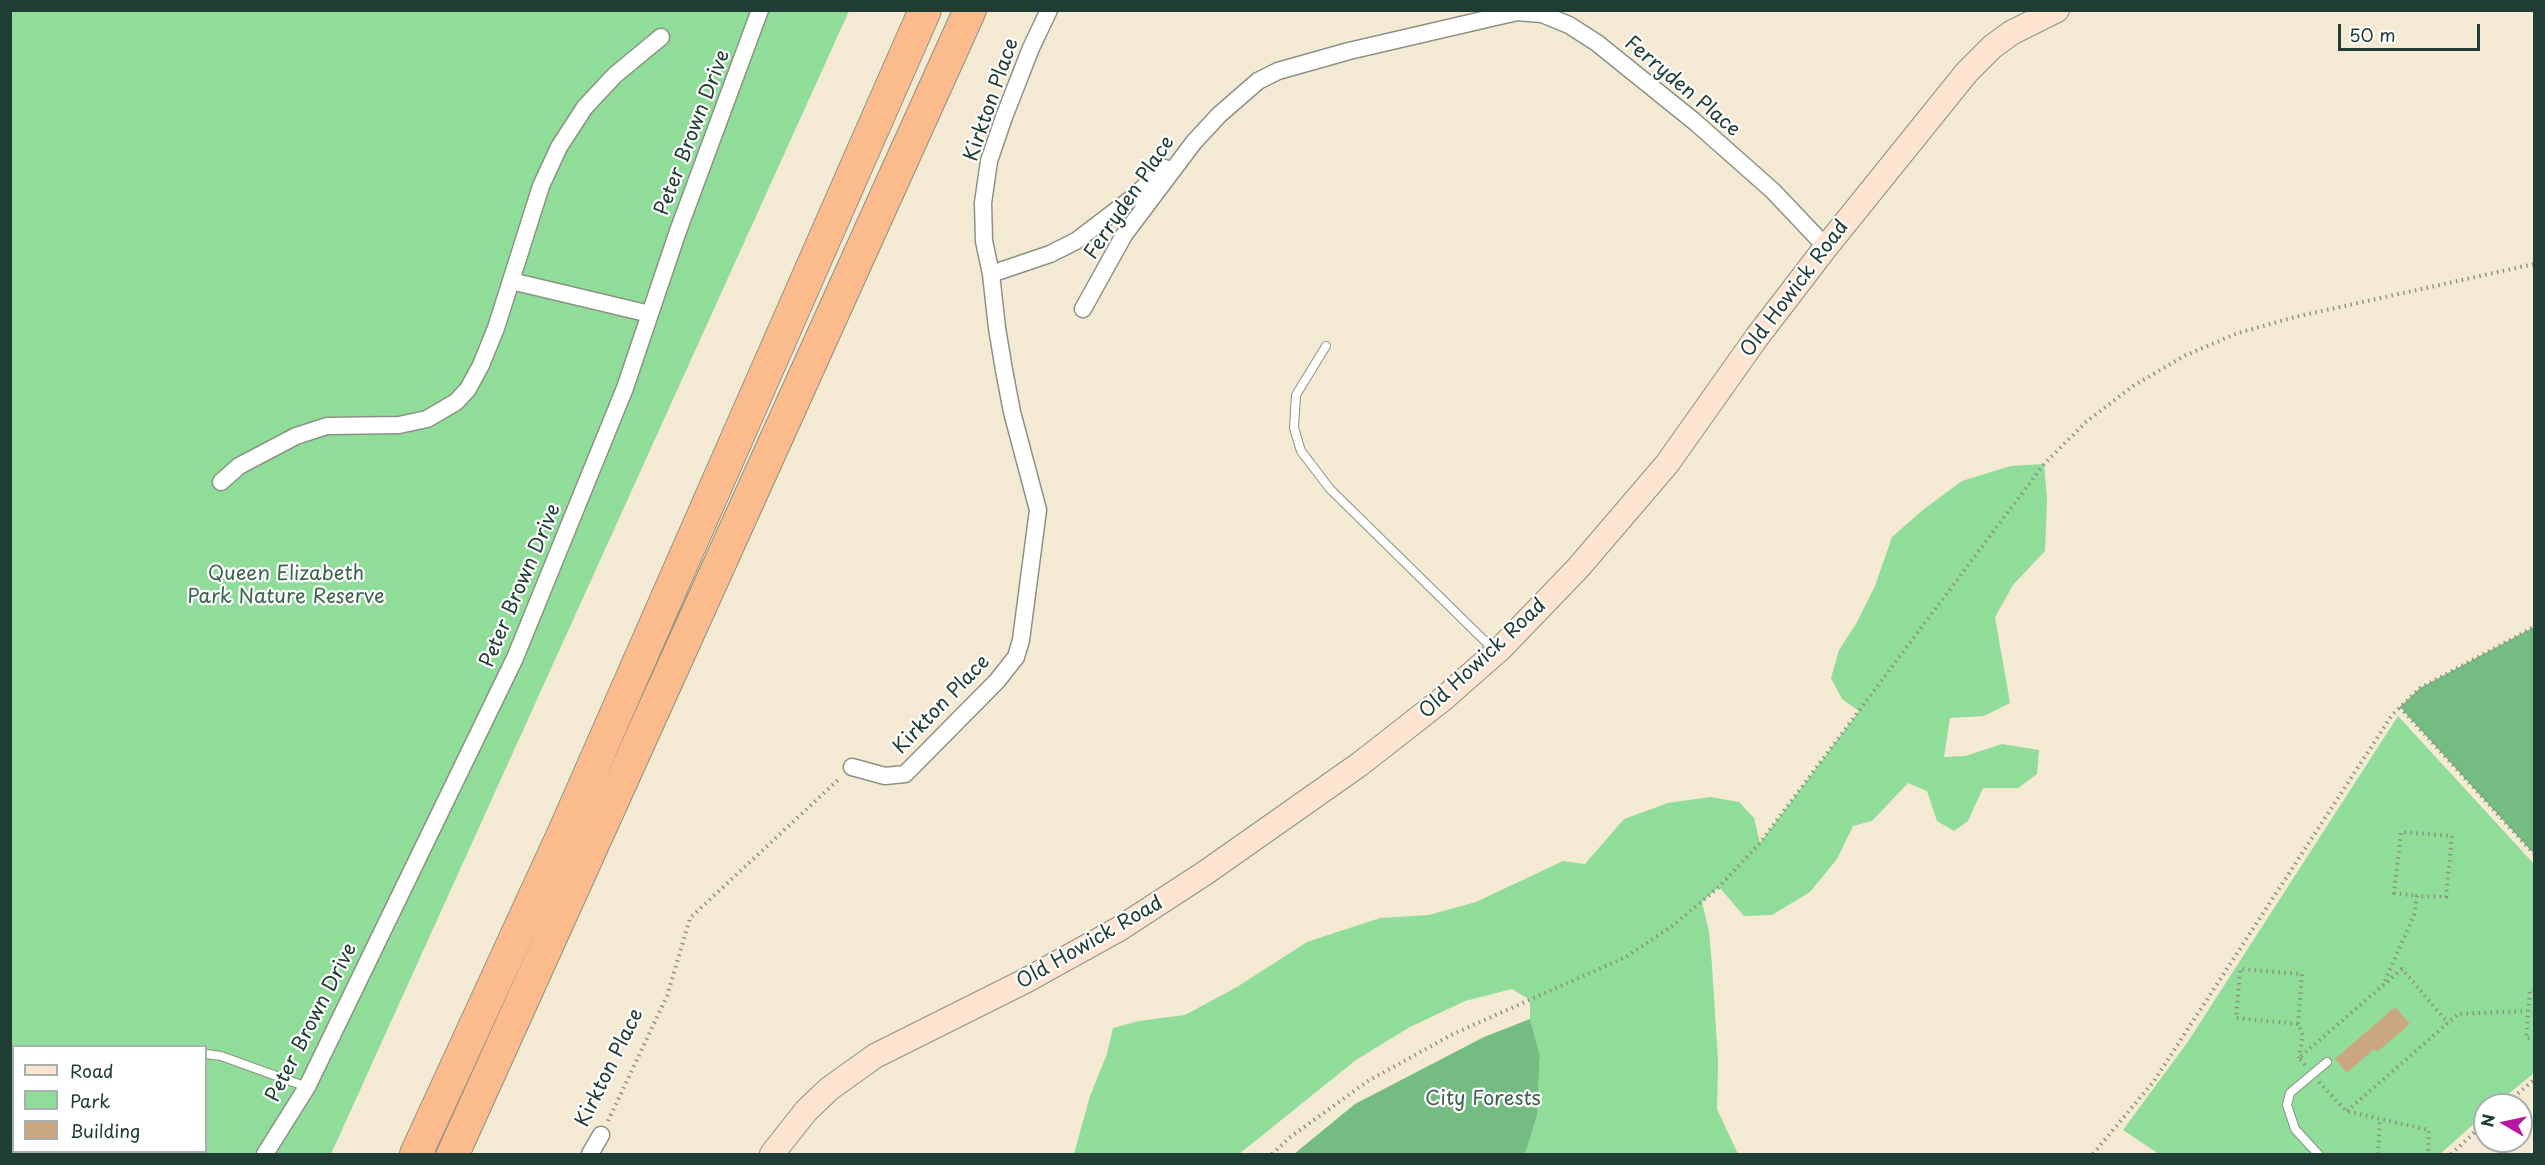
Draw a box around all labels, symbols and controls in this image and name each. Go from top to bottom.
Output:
scale bar [2341,12,2484,50]
text: 50 m [2349,21,2396,48]
street label: Ferryden Place [1619,32,1745,142]
street label: Kirkton Place [960,35,1024,165]
street label: Peter Brown Drive [650,47,736,219]
street label: Ferryden Place [1080,132,1180,264]
street label: Old Howick Road [1736,216,1854,362]
street label: Peter Brown Drive [476,500,566,672]
park label: Queen Elizabeth Park Nature Reserve [187,562,385,609]
street label: Old Howick Road [1415,594,1551,724]
street label: Kirkton Place [889,650,995,760]
street label: Old Howick Road [1013,891,1167,995]
street label: Peter Brown Drive [261,939,363,1107]
street label: Kirkton Place [571,1005,649,1131]
legend [12,1045,207,1153]
text: Road [70,1057,114,1084]
text: Park [70,1087,110,1114]
park label: City Forests [1425,1087,1541,1111]
north arrow [2473,1093,2533,1153]
text: N [2474,1112,2500,1129]
text: Building [70,1117,140,1144]

